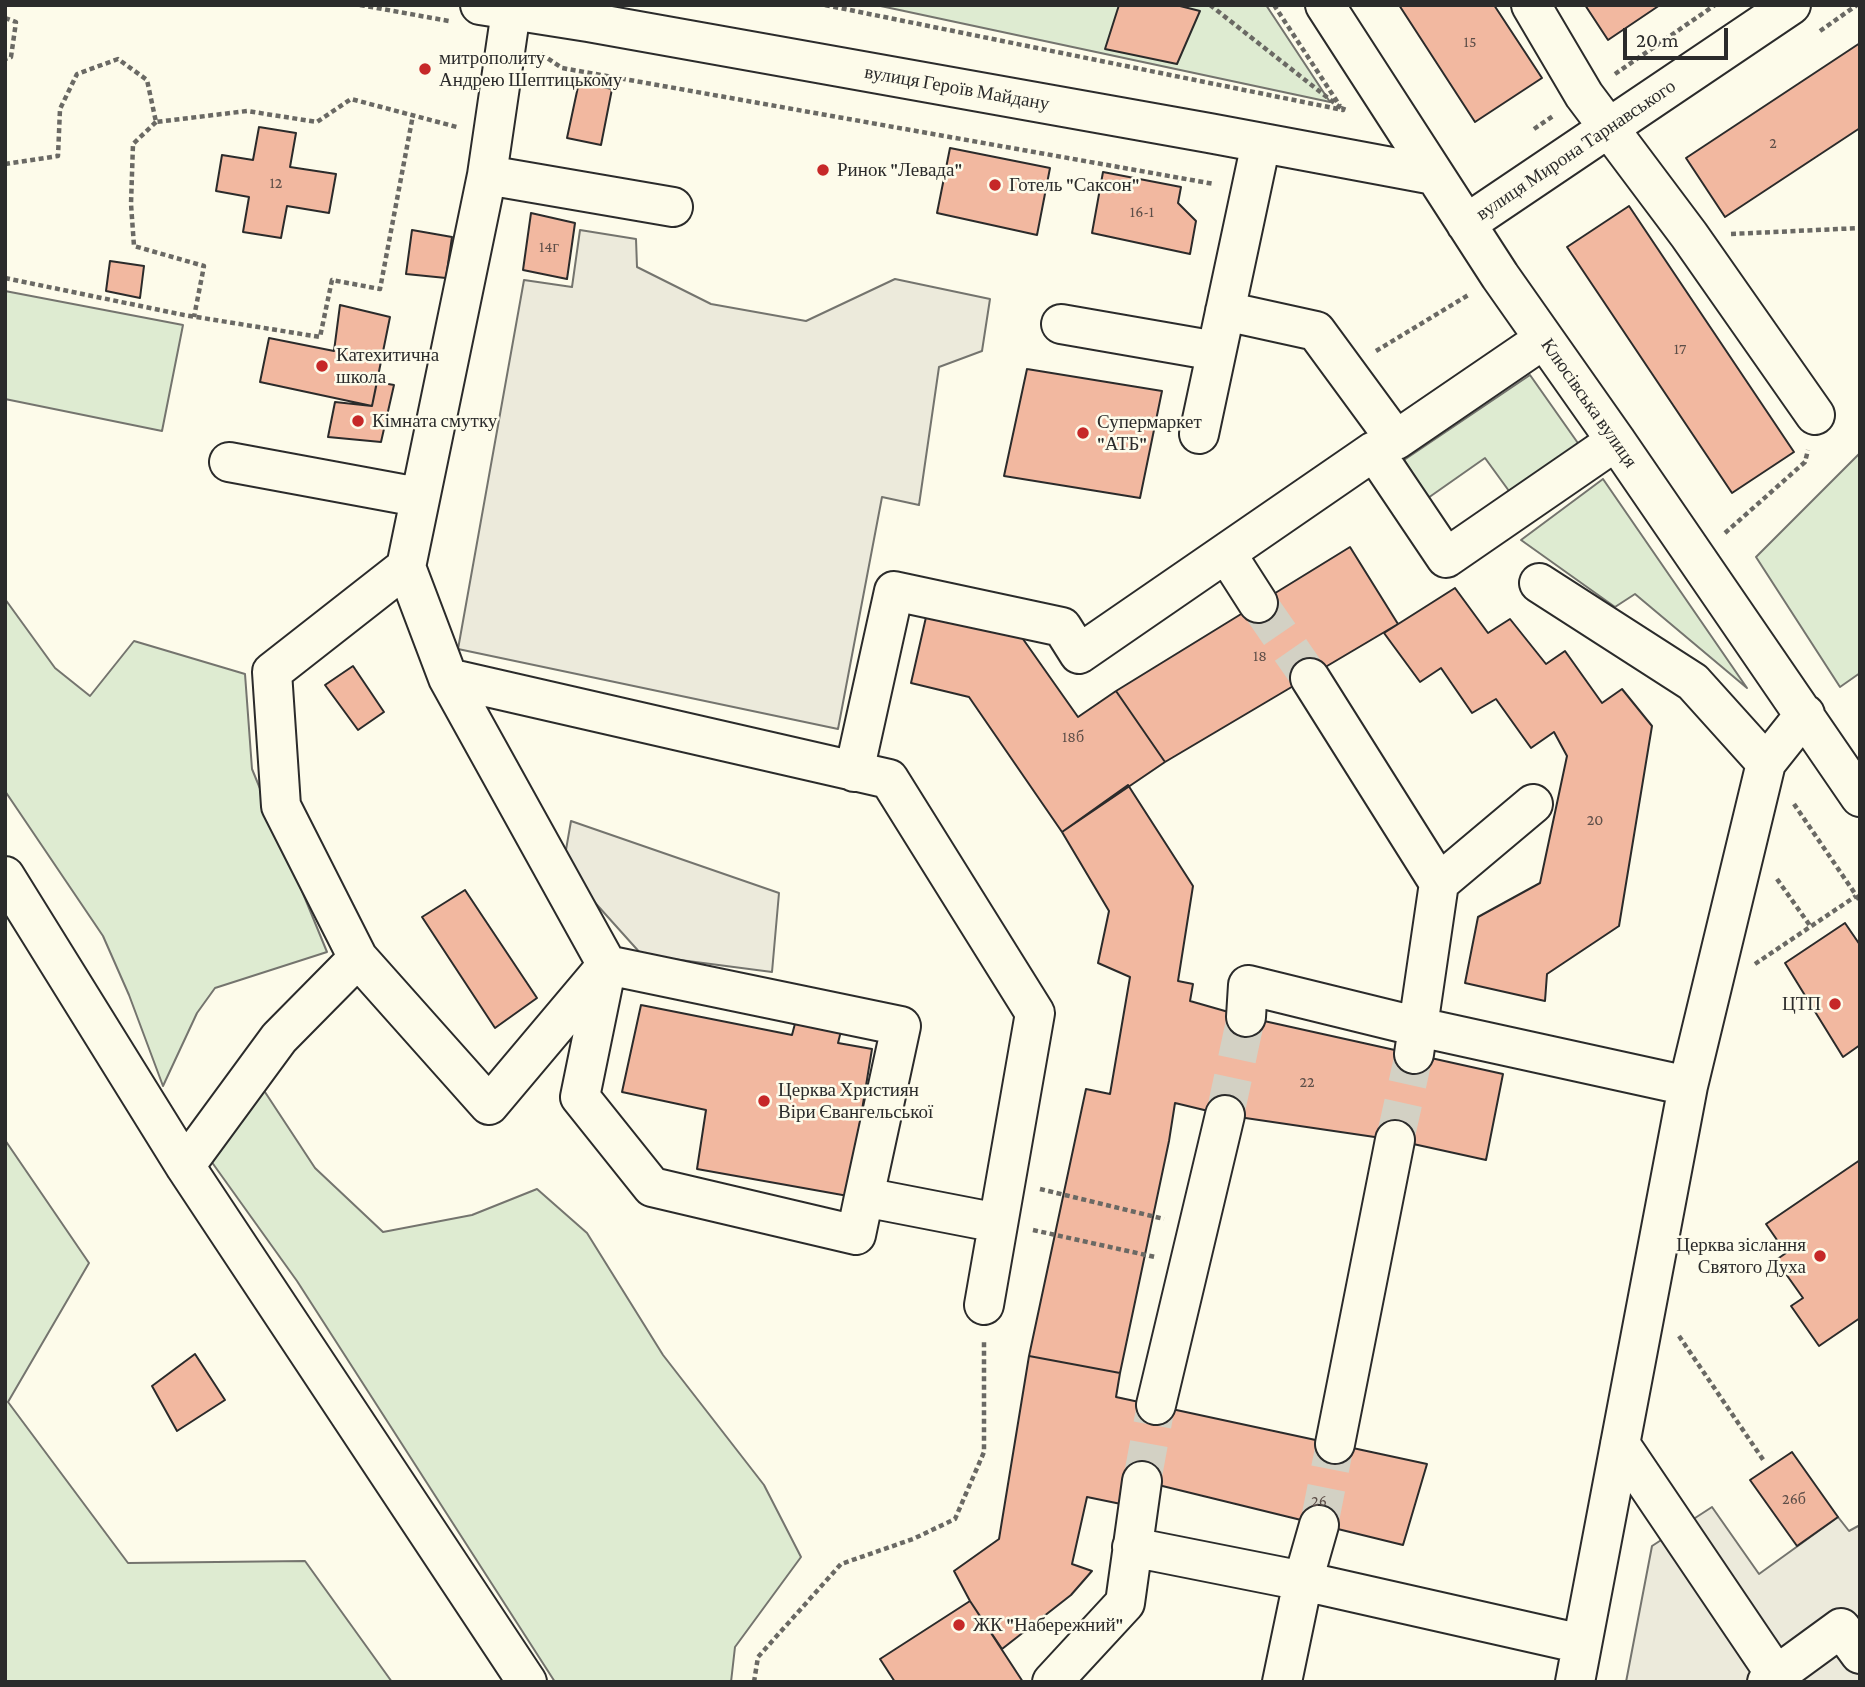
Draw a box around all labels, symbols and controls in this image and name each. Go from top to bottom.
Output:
scale bar [1627,14,1732,58]
text: 20 m [1636,28,1679,52]
house number: 15 [1464,32,1476,52]
place label: митрополиту Андрею Шептицькому [439,47,622,91]
marker: митрополиту Андрею Шептицькому [417,61,433,77]
street label: вулиця Героїв Майдану [863,61,1051,115]
street label: вулиця Мирона Тарнавського [1472,75,1680,225]
house number: 2 [1769,133,1777,153]
place label: Ринок "Левада" [837,159,962,181]
marker: Ринок "Левада" [815,162,831,178]
house number: 12 [270,173,282,193]
place label: Готель "Саксон" [1009,174,1140,196]
marker: Готель "Саксон" [987,177,1003,193]
house number: 16-1 [1130,202,1154,222]
house number: 14г [539,237,559,257]
street label: Клюсівська вулиця [1536,334,1642,472]
house number: 17 [1674,339,1686,359]
place label: Катехитична школа [336,344,439,388]
marker: Катехитична школа [314,358,330,374]
place label: Кімната смутку [372,410,497,432]
place label: Супермаркет "АТБ" [1097,411,1202,455]
marker: Кімната смутку [350,413,366,429]
marker: Супермаркет "АТБ" [1075,425,1091,441]
house number: 18 [1253,646,1267,666]
house number: 18б [1062,727,1084,747]
house number: 20 [1587,810,1603,830]
place label: ЦТП [1782,993,1821,1015]
marker: ЦТП [1827,996,1843,1012]
house number: 22 [1299,1072,1315,1092]
place label: Церква Християн Віри Євангельської [778,1079,933,1123]
marker: Церква Християн Віри Євангельської [756,1093,772,1109]
place label: Церква зіслання Святого Духа [1676,1234,1806,1278]
marker: Церква зіслання Святого Духа [1812,1248,1828,1264]
house number: 26б [1782,1489,1806,1509]
house number: 26 [1311,1491,1327,1511]
place label: ЖК "Набережний" [973,1614,1123,1636]
marker: ЖК "Набережний" [951,1617,967,1633]

